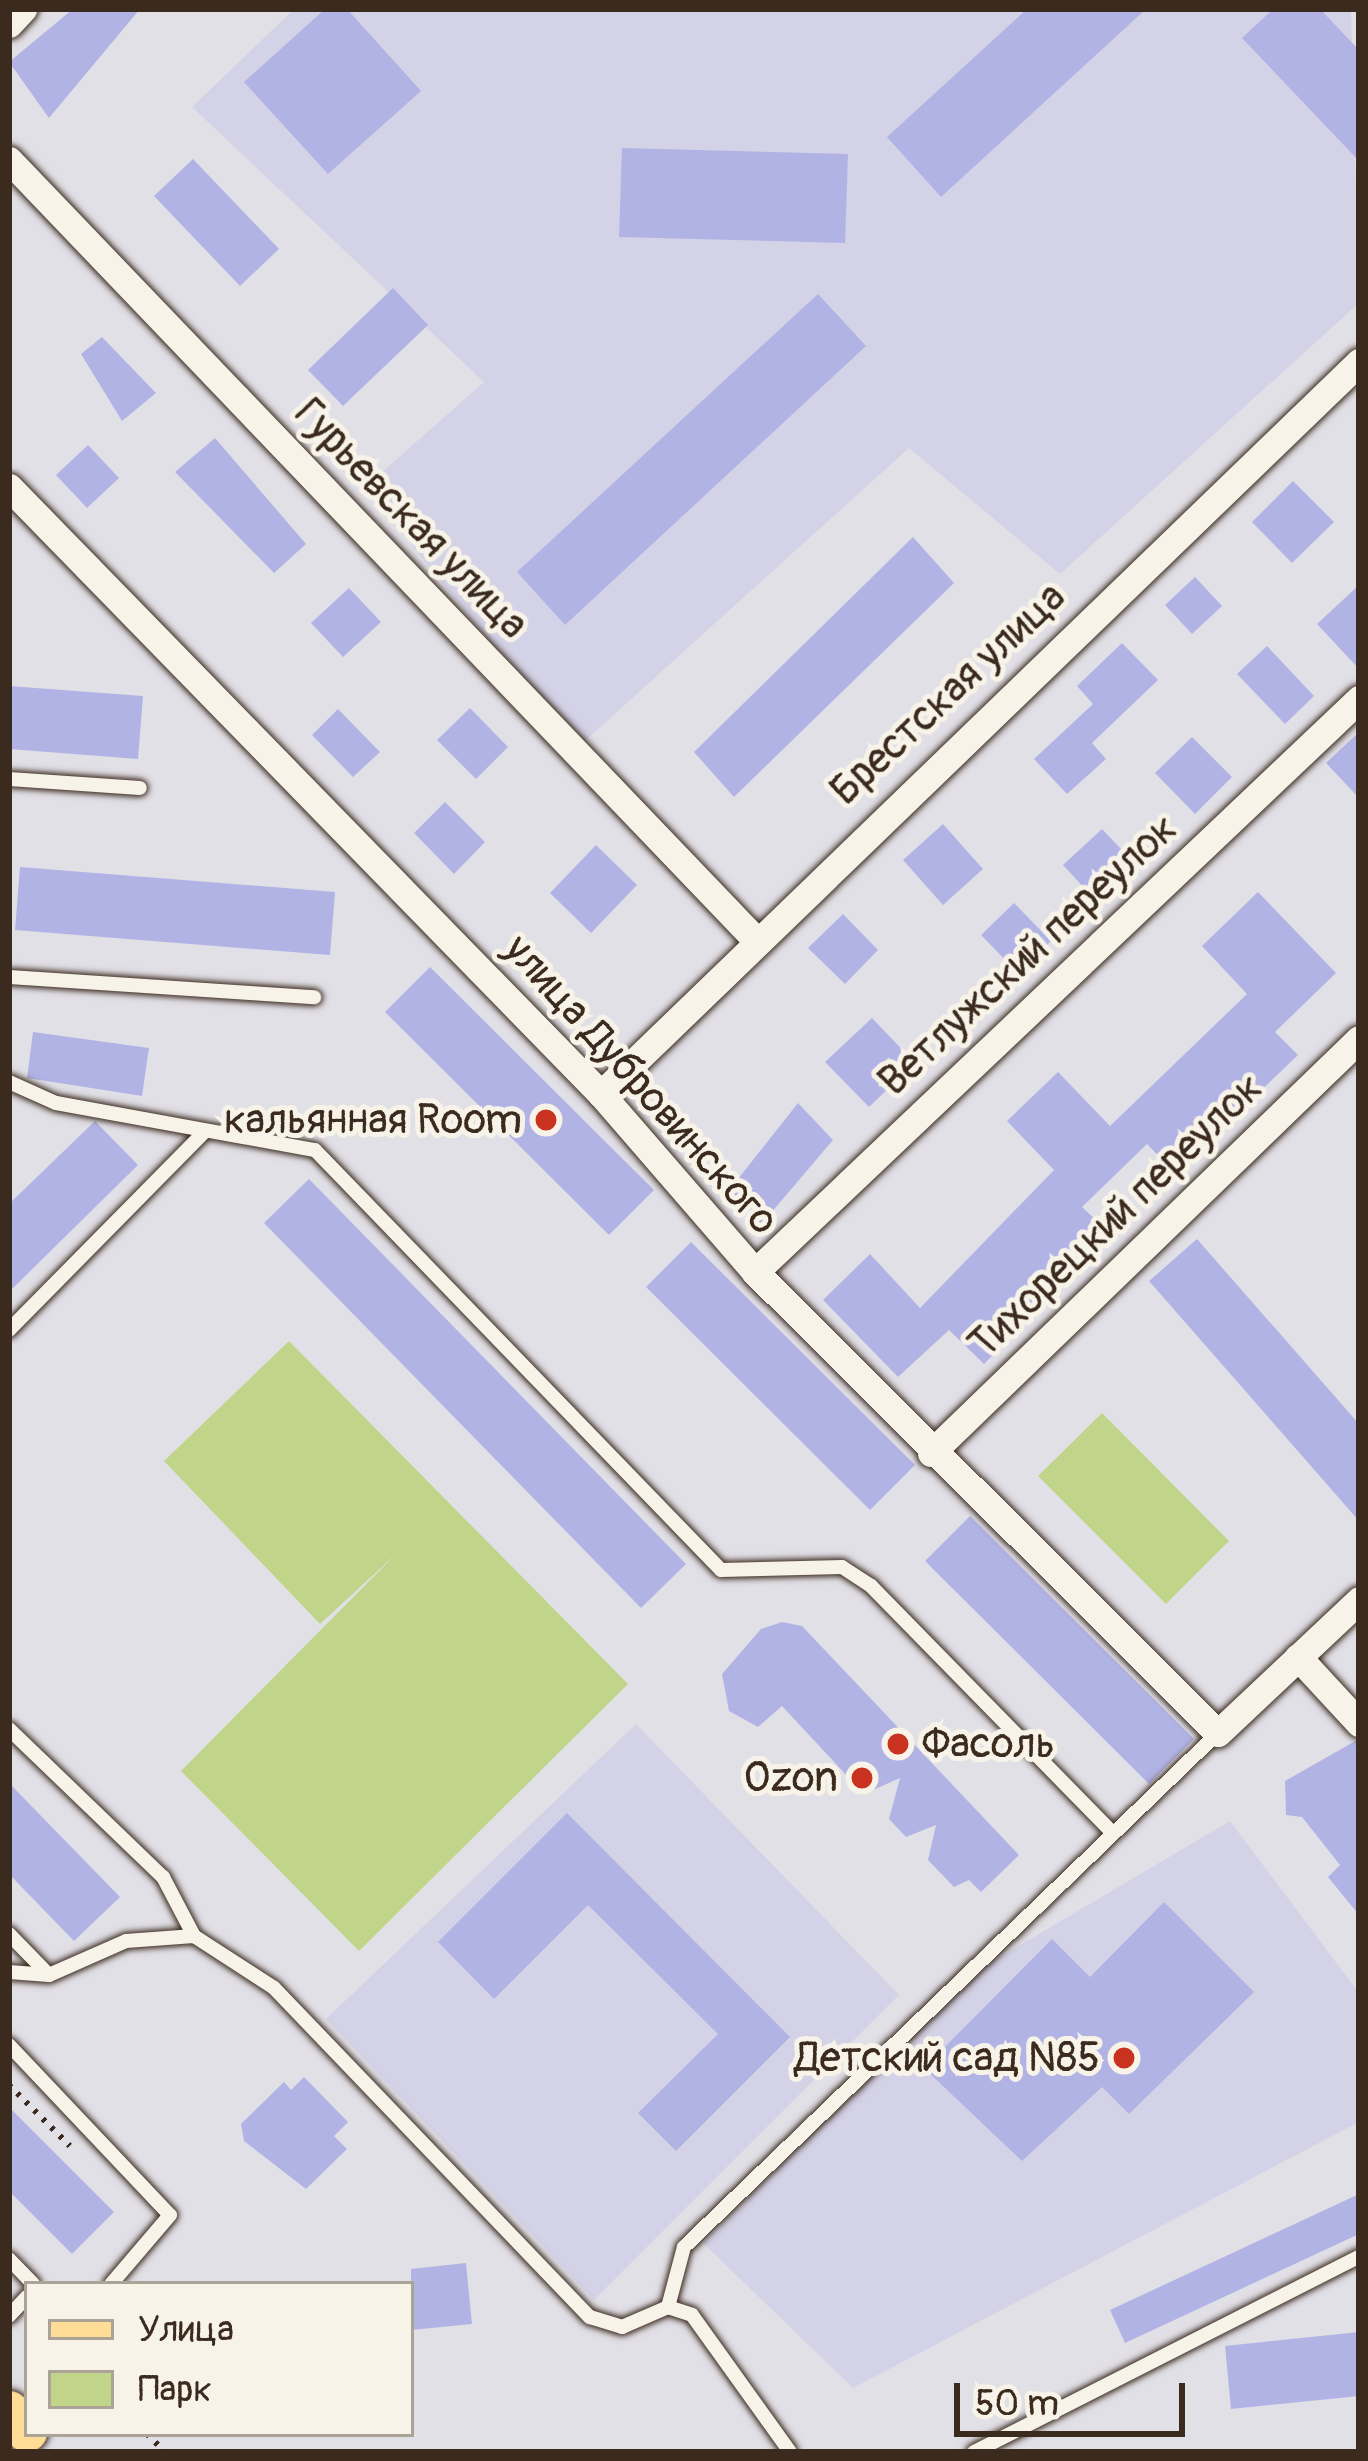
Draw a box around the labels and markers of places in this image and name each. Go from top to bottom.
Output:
place label: кальянная Room [224,1095,522,1145]
marker: кальянная Room [533,1107,559,1133]
place label: Фасоль [922,1719,1055,1769]
marker: Фасоль [885,1731,911,1757]
place label: Ozon [744,1753,838,1803]
marker: Ozon [849,1765,875,1791]
place label: Детский сад N85 [795,2033,1100,2083]
marker: Детский сад N85 [1111,2045,1137,2071]

